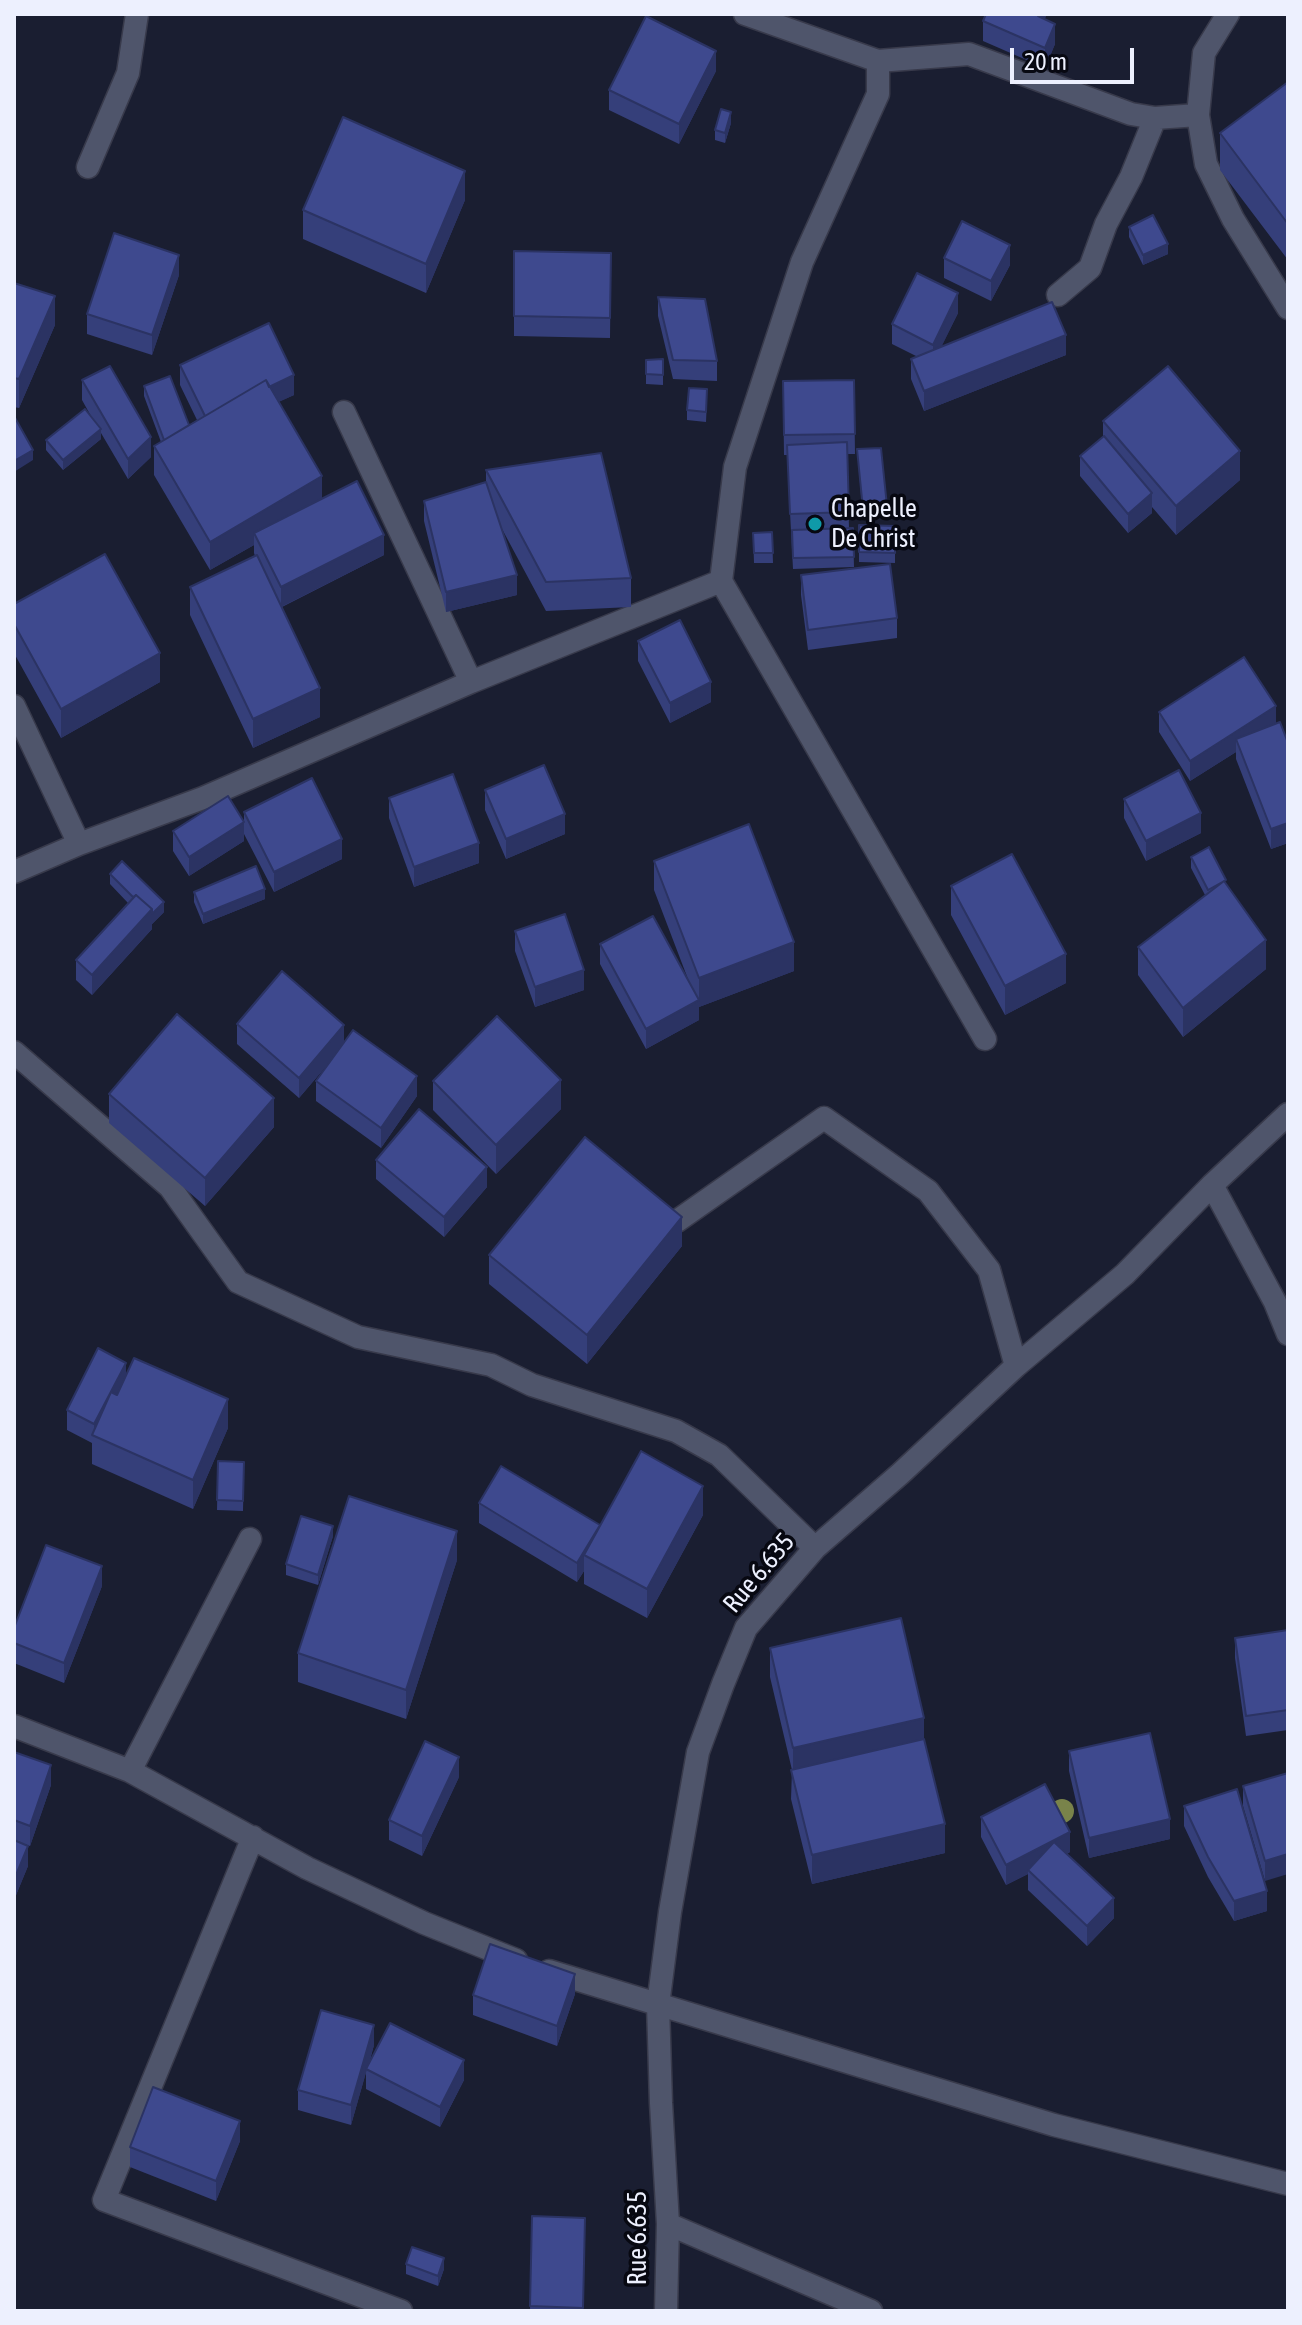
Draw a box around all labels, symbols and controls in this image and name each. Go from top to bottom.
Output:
scale bar [1014,32,1138,82]
text: 20 m [1024,48,1067,75]
place label: Chapelle De Christ [831,493,917,554]
marker: Chapelle De Christ [806,515,824,533]
street label: Rue 6.635 [717,1527,801,1619]
street label: Rue 6.635 [622,2191,654,2285]

